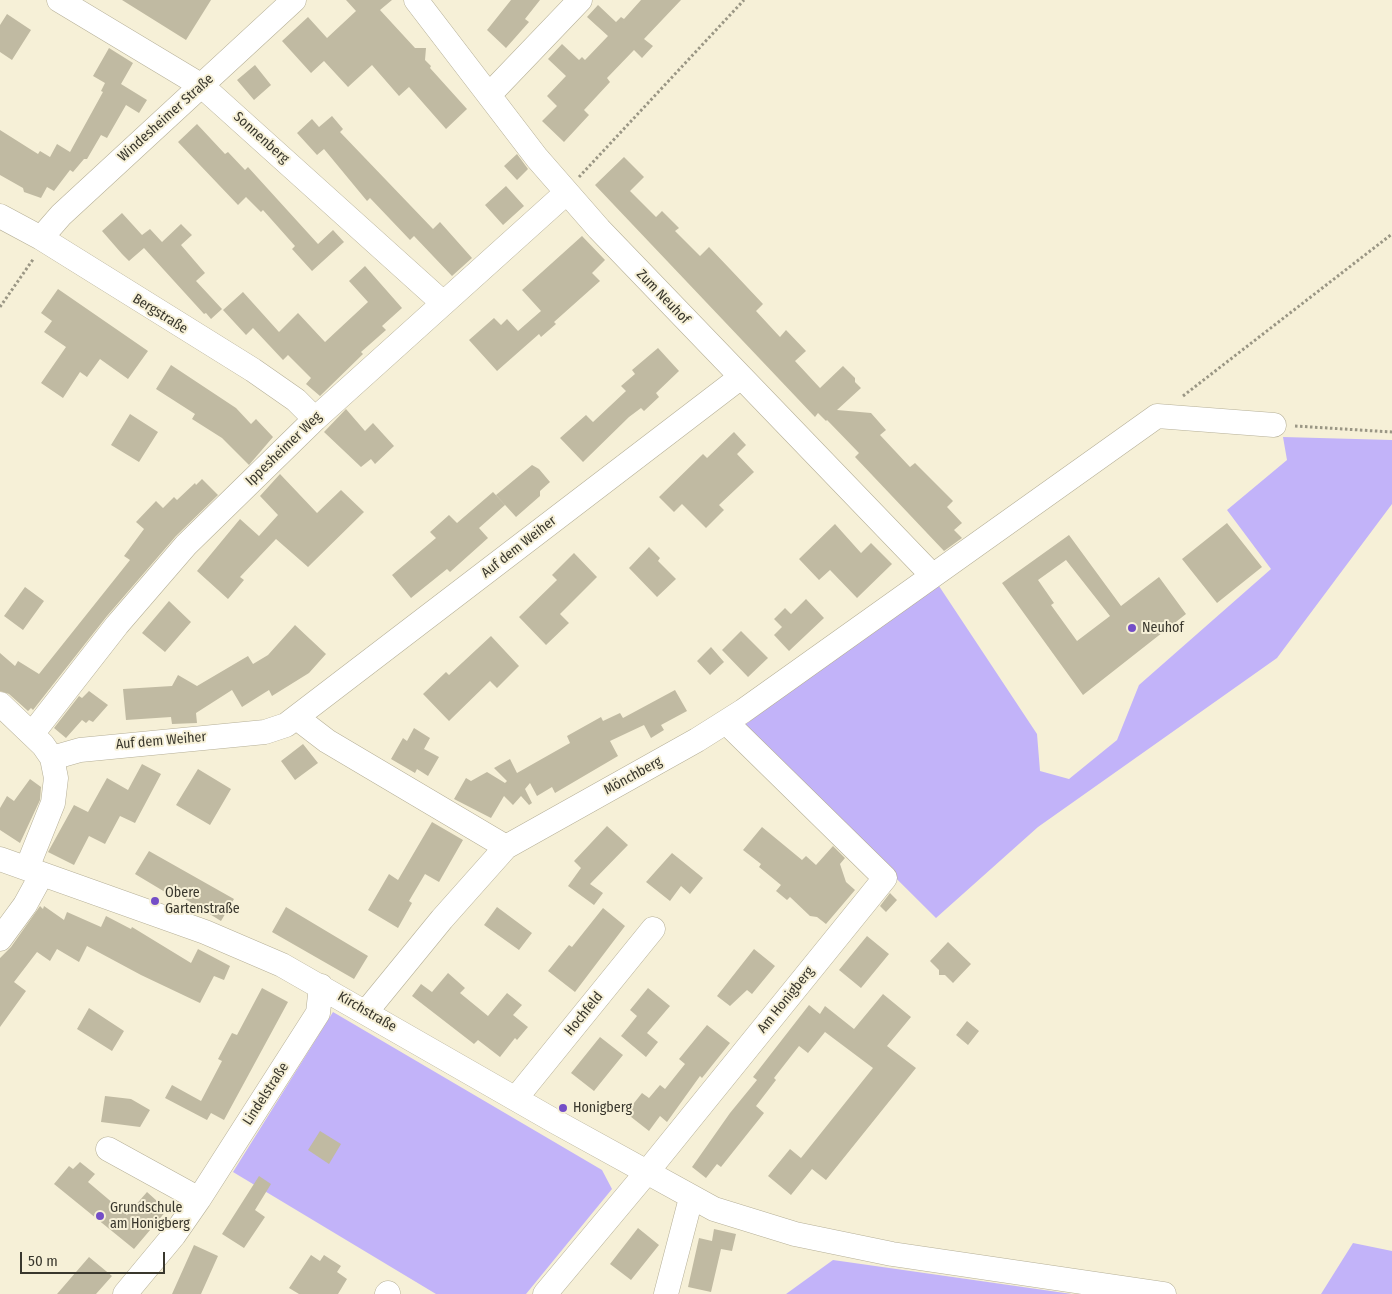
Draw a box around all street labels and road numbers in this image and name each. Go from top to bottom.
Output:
street label: Windesheimer Straße [115,71,217,165]
street label: Sonnenberg [230,109,292,167]
street label: Zum Neuhof [633,266,693,328]
street label: Bergstraße [129,290,191,338]
street label: Ippesheimer Weg [243,409,325,489]
street label: Auf dem Weiher [478,512,560,582]
street label: Auf dem Weiher [115,729,207,753]
street label: Mönchberg [601,753,665,799]
street label: Am Honigberg [754,963,818,1037]
street label: Kirchstraße [335,988,399,1036]
street label: Hochfeld [561,989,607,1039]
street label: Lindelstraße [239,1059,293,1129]

